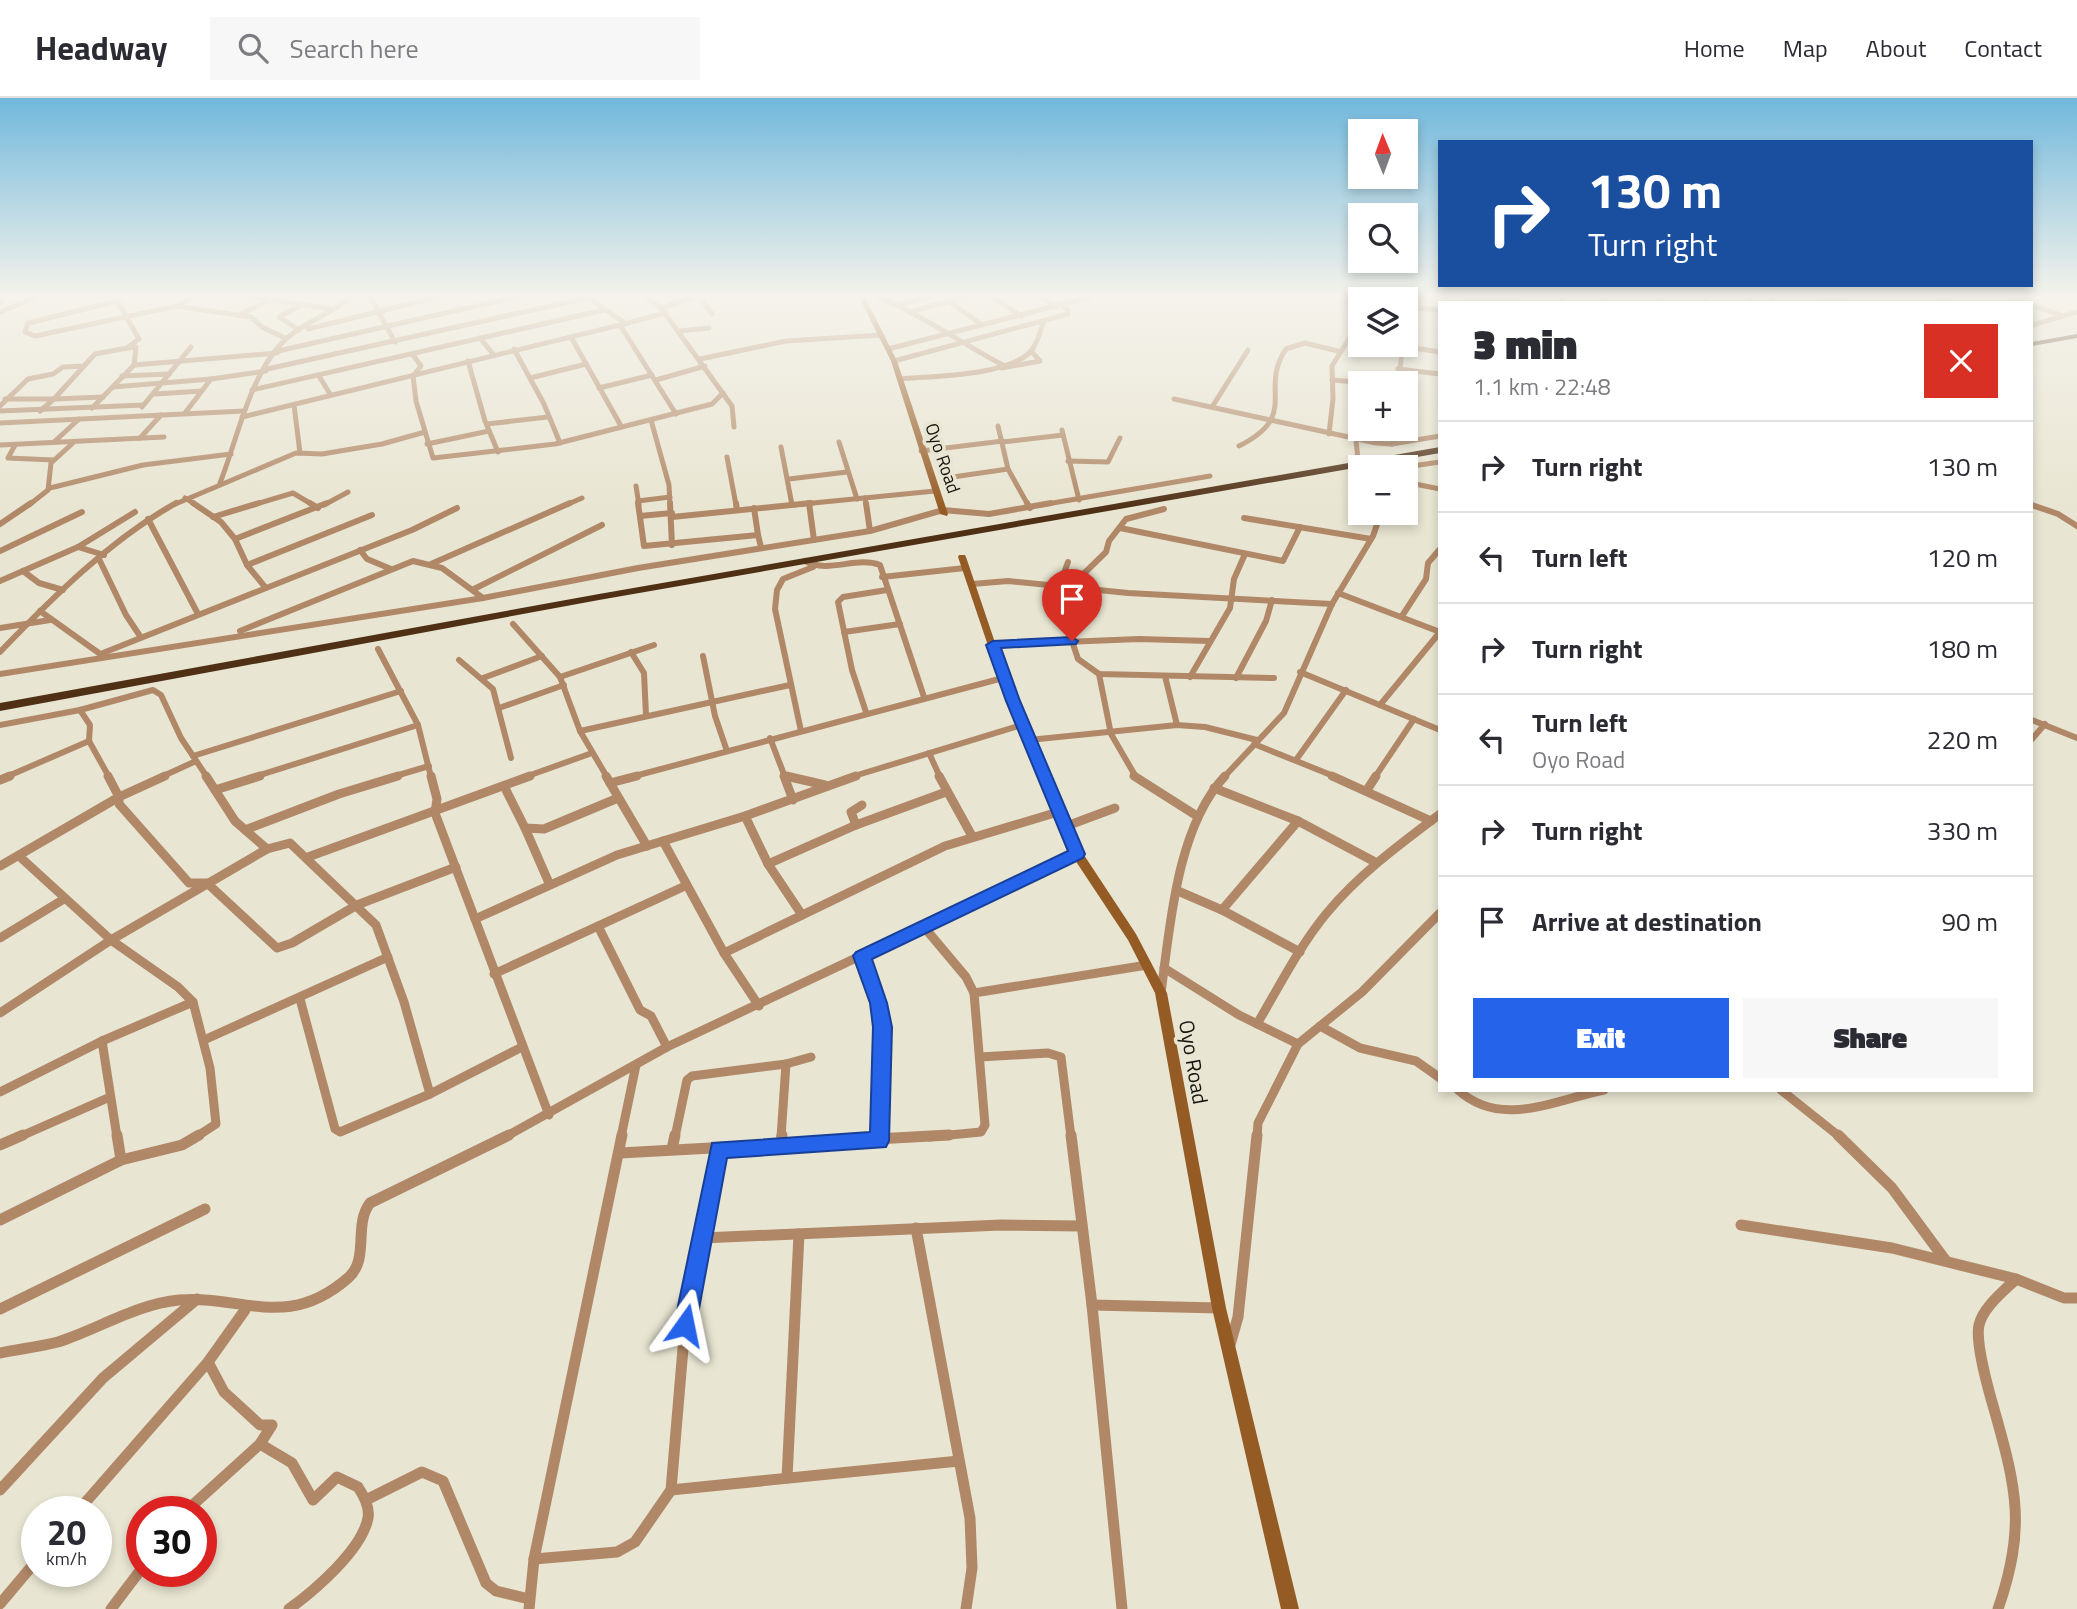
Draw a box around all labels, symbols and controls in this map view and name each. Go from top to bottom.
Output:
search box [210,17,700,80]
text: Headway [35,23,168,73]
icon: search [234,29,272,67]
text: Search here [290,29,419,68]
text: Home [1684,30,1745,66]
text: Map [1783,30,1828,66]
text: About [1866,30,1926,66]
text: Contact [1964,30,2042,66]
north arrow [1348,119,1418,189]
map controls [1348,119,1418,525]
text: 130 m [1588,152,1722,227]
icon: right [1473,168,1564,259]
button: search [1348,203,1418,273]
text: Turn right [1588,220,1717,268]
button: layers [1348,287,1418,357]
text: 3 min [1473,311,1577,375]
button: close [1924,324,1998,398]
text: 1.1 km · 22:48 [1473,369,1611,404]
button: + [1348,371,1418,441]
street label: Oyo Road [918,419,968,497]
text: Turn right [1532,447,1643,486]
text: 130 m [1927,447,1998,486]
icon: right [1473,448,1511,486]
button: − [1348,455,1418,525]
text: Turn left [1532,538,1627,577]
text: 120 m [1927,538,1998,577]
icon: left [1473,539,1511,577]
pin [1042,569,1102,641]
icon: arrive [1053,580,1091,618]
text: Turn right [1532,629,1643,668]
text: 180 m [1927,629,1998,668]
icon: right [1473,630,1511,668]
text: Turn left [1532,703,1627,742]
text: 220 m [1927,720,1998,759]
icon: left [1473,721,1511,759]
text: Oyo Road [1532,742,1625,777]
text: Turn right [1532,811,1643,850]
text: 330 m [1927,811,1998,850]
icon: right [1473,812,1511,850]
text: Arrive at destination [1532,902,1762,941]
text: 90 m [1941,902,1998,941]
icon: arrive [1473,903,1511,941]
button: Exit [1473,998,1729,1078]
button: Share [1743,998,1998,1078]
street label: Oyo Road [1171,1017,1217,1107]
position arrow [648,1288,722,1362]
speed limit sign: 30 [126,1496,217,1587]
text: 20 [47,1505,86,1559]
text: km/h [46,1545,87,1572]

